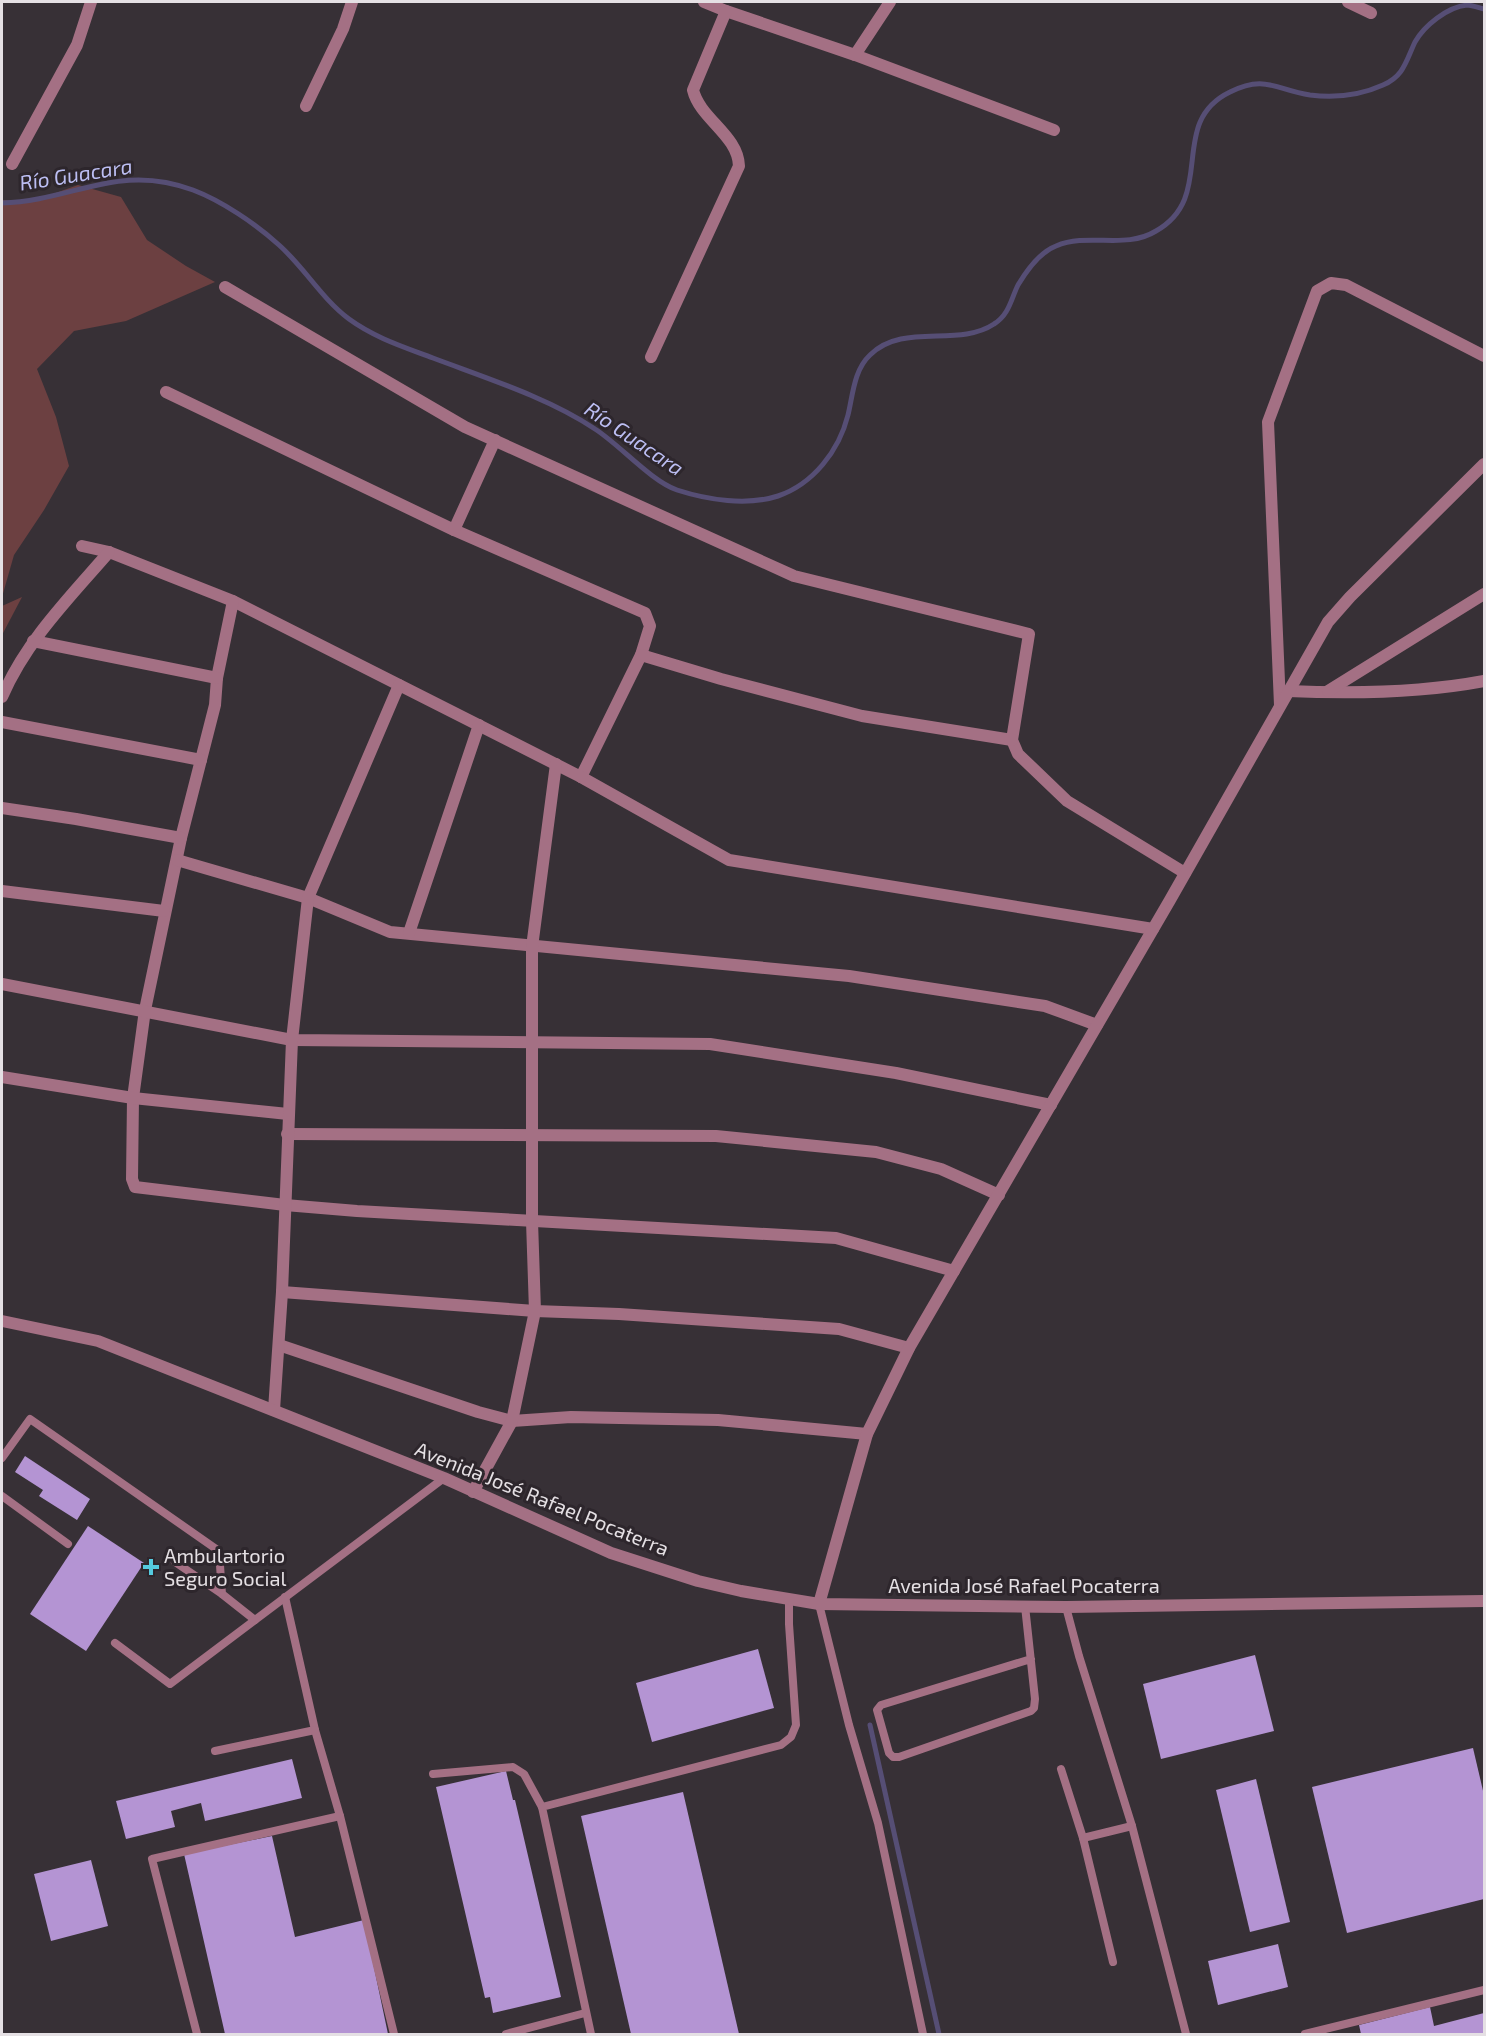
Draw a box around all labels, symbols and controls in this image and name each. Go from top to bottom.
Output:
water label: Río Guacara [18,152,134,195]
water label: Río Guacara [581,396,689,480]
street label: Avenida José Rafael Pocaterra [412,1436,673,1560]
place label: Ambulartorio Seguro Social [164,1543,286,1590]
marker: Ambulartorio Seguro Social [142,1558,160,1576]
street label: Avenida José Rafael Pocaterra [888,1573,1160,1597]

